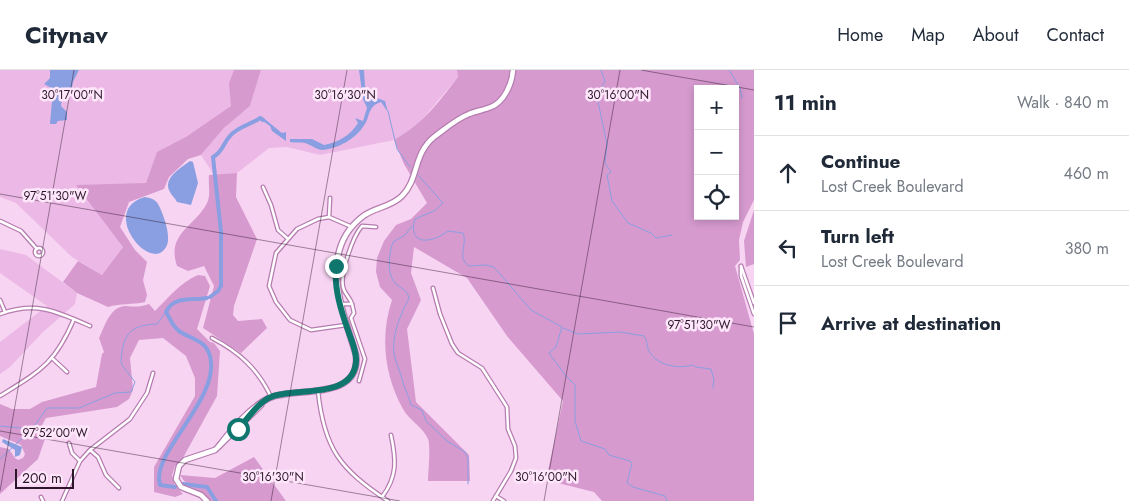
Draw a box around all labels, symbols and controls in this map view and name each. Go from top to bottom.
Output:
text: Citynav [25,17,108,52]
text: Home [837,22,883,48]
text: Map [911,22,945,48]
text: About [973,22,1018,48]
text: Contact [1046,22,1104,48]
map controls [694,85,739,220]
button: + [694,85,739,130]
text: 30°17'00"N [41,86,103,104]
text: 30°16'30"N [314,86,376,104]
text: 30°16'00"N [587,86,649,104]
text: 11 min [774,88,837,118]
text: Walk · 840 m [1017,91,1109,114]
button: − [694,130,739,175]
text: Continue [821,148,900,175]
icon: ahead [774,159,802,187]
text: 460 m [1064,162,1109,185]
button: locate [694,175,739,220]
text: Lost Creek Boulevard [821,175,964,198]
text: 97°51'30"W [24,187,87,205]
text: Turn left [821,223,894,250]
icon: left [774,234,802,262]
text: 380 m [1065,237,1109,260]
text: Lost Creek Boulevard [821,250,964,273]
route end [325,255,348,278]
icon: arrive [774,309,802,337]
text: Arrive at destination [821,310,1001,337]
text: 97°51'30"W [668,316,731,334]
route start [227,418,250,441]
text: 97°52'00"W [22,424,88,442]
scale bar [15,466,74,489]
text: 200 m [22,468,62,488]
text: 30°16'30"N [242,468,304,486]
text: 30°16'00"N [515,468,577,486]

